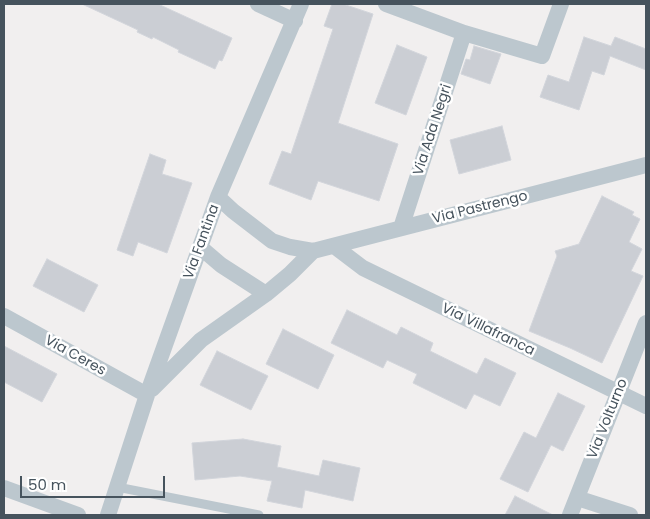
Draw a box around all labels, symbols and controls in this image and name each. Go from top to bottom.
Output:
street label: Via Ada Negri [410,82,456,178]
street label: Via Pastrengo [431,188,529,228]
street label: Via Fantina [181,202,223,282]
street label: Via Villafranca [439,300,537,360]
street label: Via Ceres [42,332,108,380]
street label: Via Volturno [584,376,632,462]
scale bar [22,466,168,498]
text: 50 m [28,474,66,495]

